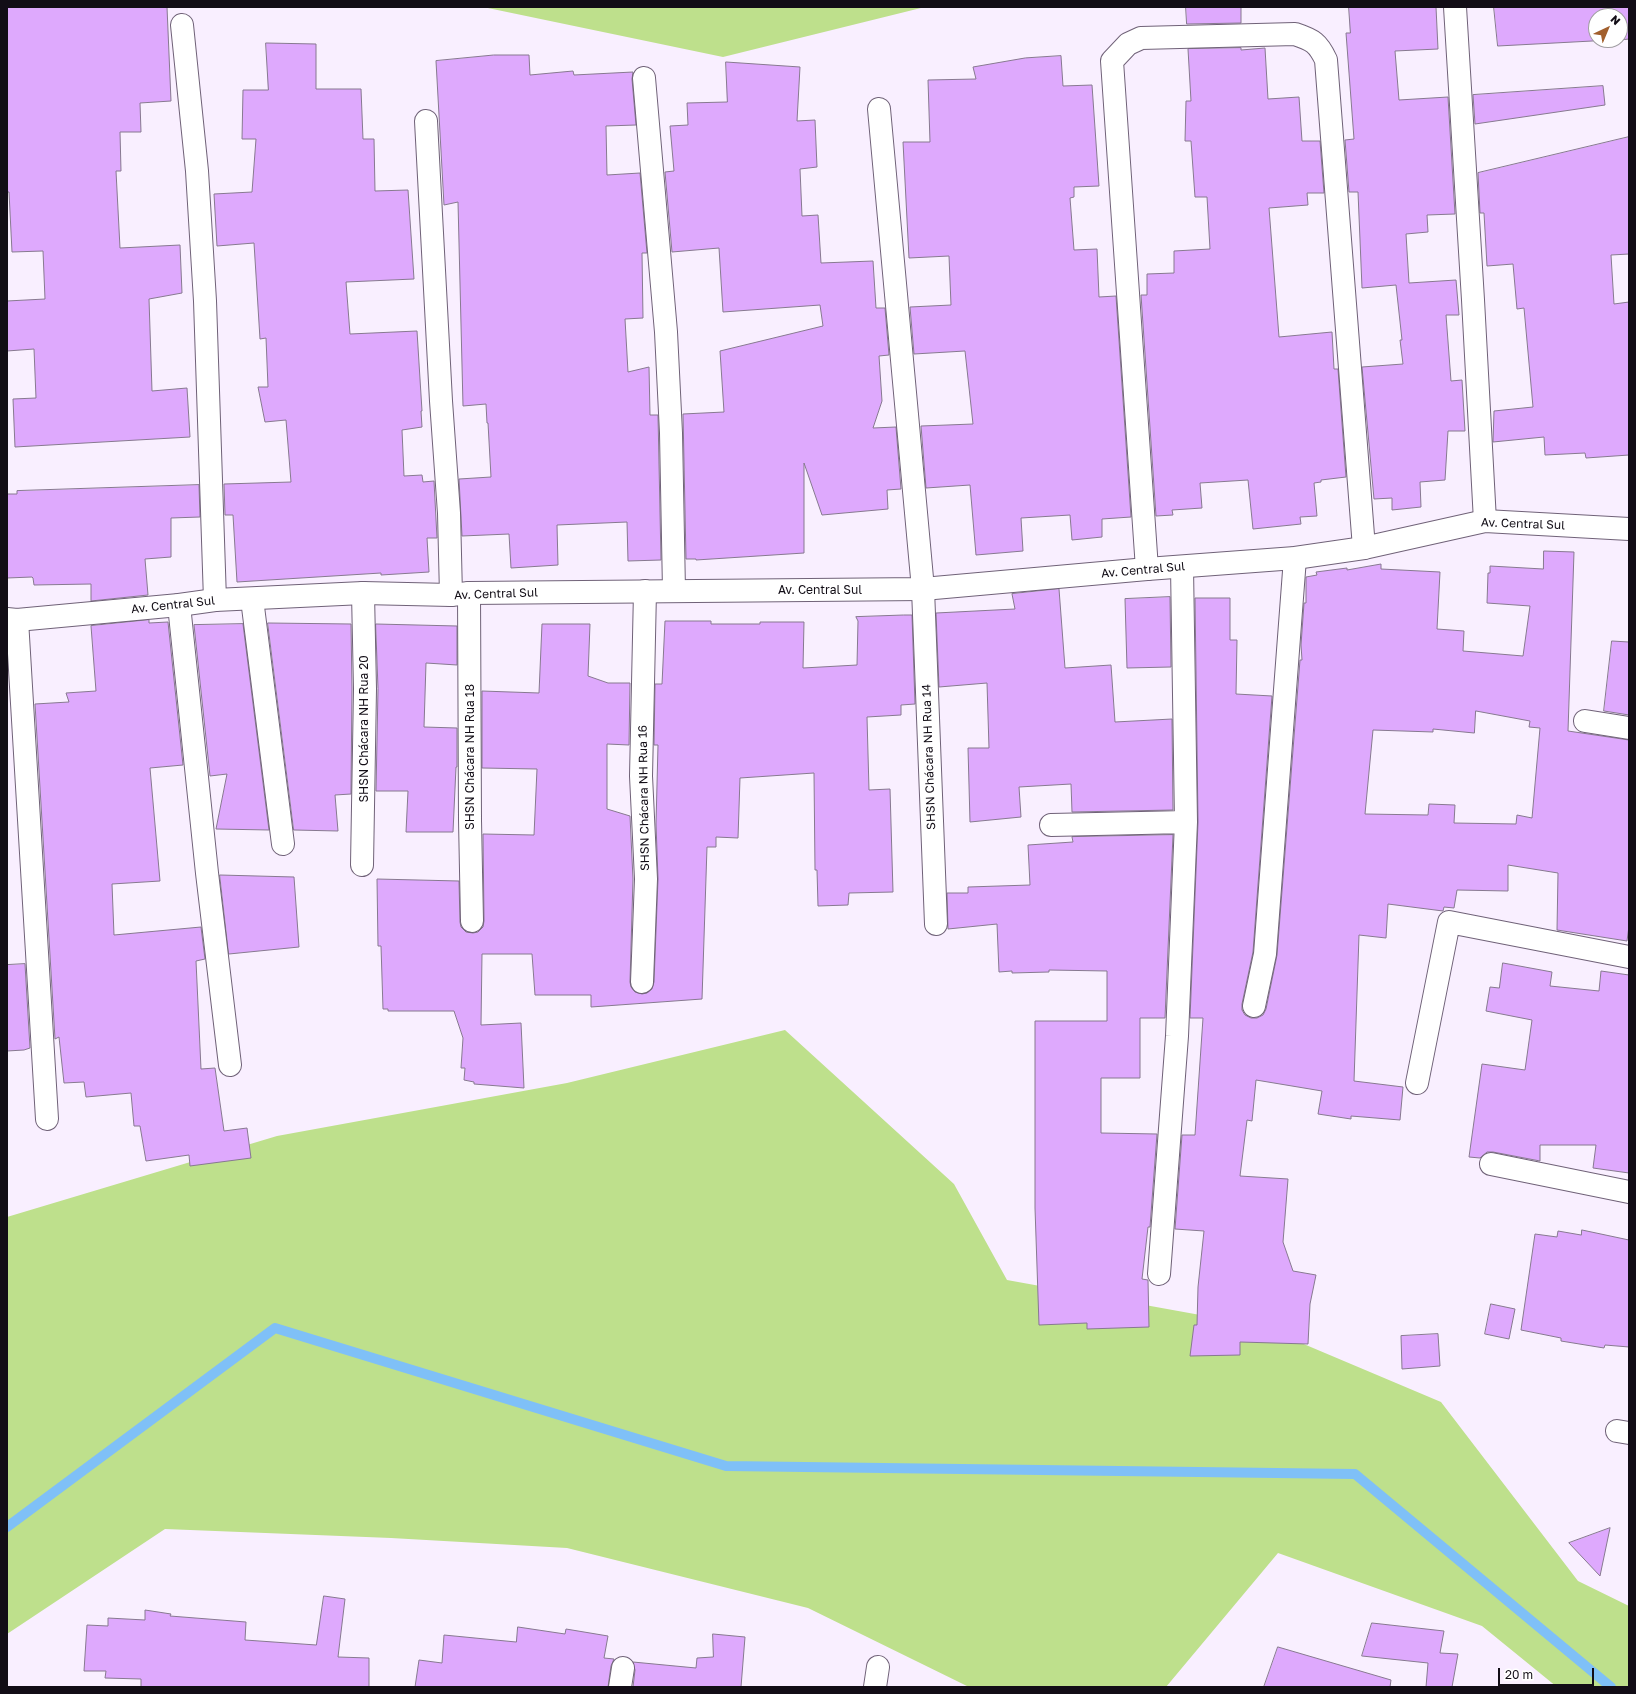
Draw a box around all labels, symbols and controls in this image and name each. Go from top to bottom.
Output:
north arrow [1588,8,1628,48]
text: N [1608,12,1624,27]
street label: Av. Central Sul [1481,515,1565,533]
street label: Av. Central Sul [1101,559,1185,581]
street label: Av. Central Sul [778,583,862,597]
street label: Av. Central Sul [454,585,538,603]
street label: Av. Central Sul [130,593,216,617]
street label: SHSN Chácara NH Rua 20 [357,655,371,803]
street label: SHSN Chácara NH Rua 18 [463,684,477,830]
street label: SHSN Chácara NH Rua 14 [919,684,939,830]
street label: SHSN Chácara NH Rua 16 [636,725,652,871]
scale bar [1500,1660,1596,1686]
text: 20 m [1505,1667,1533,1682]

